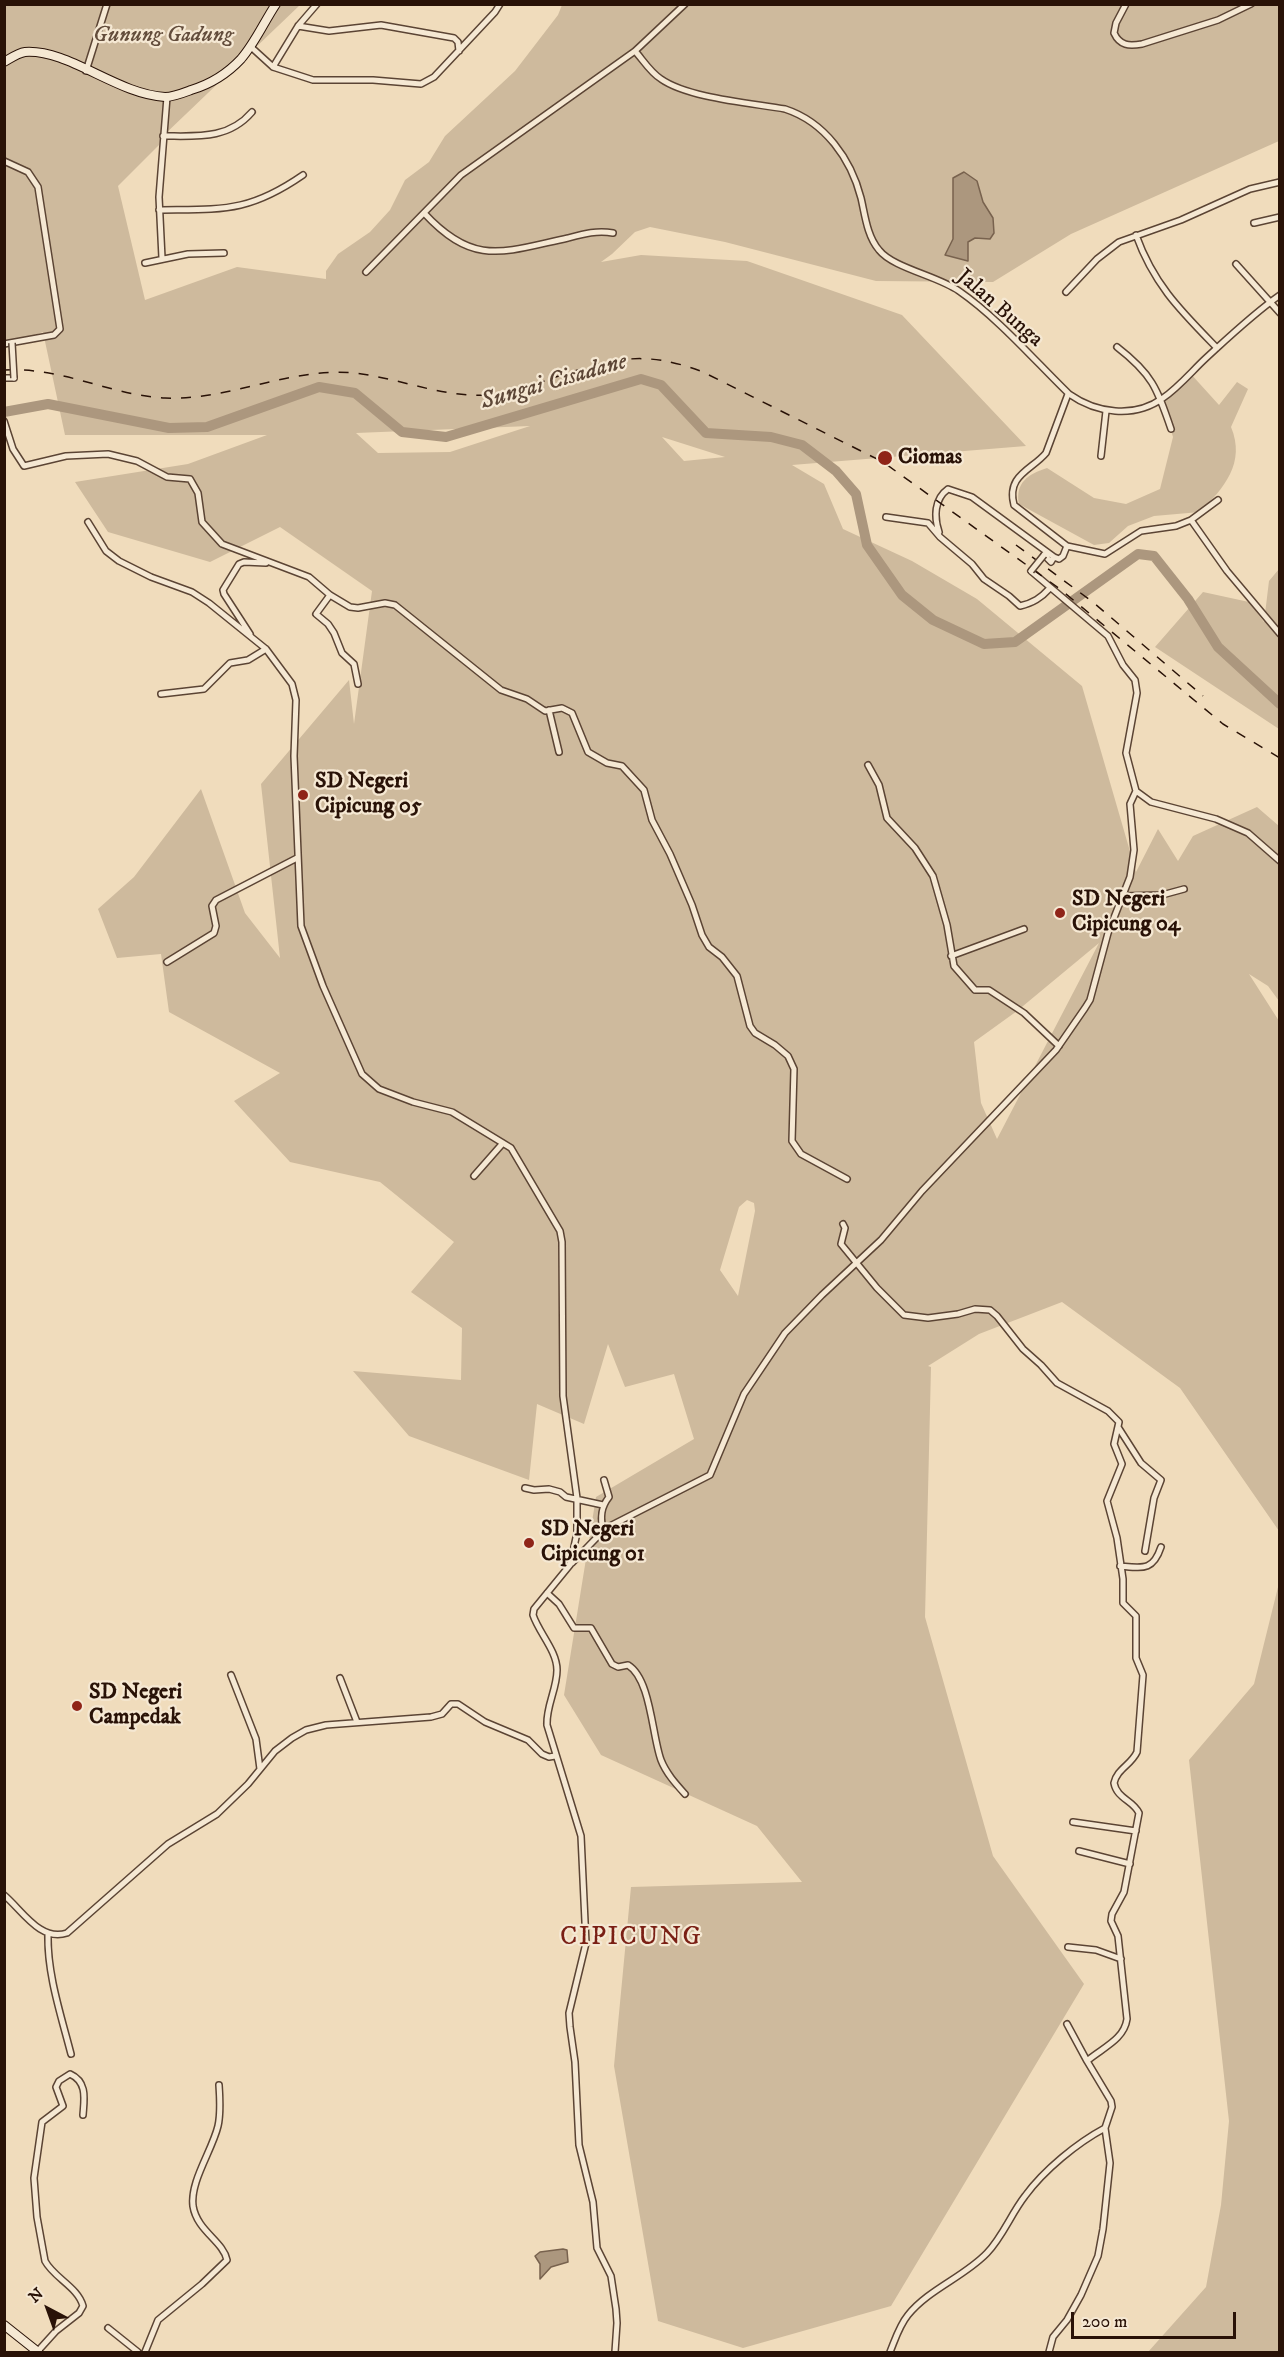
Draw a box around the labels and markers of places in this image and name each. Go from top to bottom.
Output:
place label: Ciomas [898,445,962,471]
marker: Ciomas [876,449,894,467]
place label: SD Negeri Cipicung 05 [315,769,422,820]
marker: SD Negeri Cipicung 05 [296,788,310,802]
place label: SD Negeri Cipicung 04 [1072,887,1180,938]
marker: SD Negeri Cipicung 04 [1053,906,1067,920]
place label: SD Negeri Cipicung 01 [541,1517,645,1568]
marker: SD Negeri Cipicung 01 [522,1536,536,1550]
place label: SD Negeri Campedak [89,1680,182,1732]
marker: SD Negeri Campedak [70,1699,84,1713]

